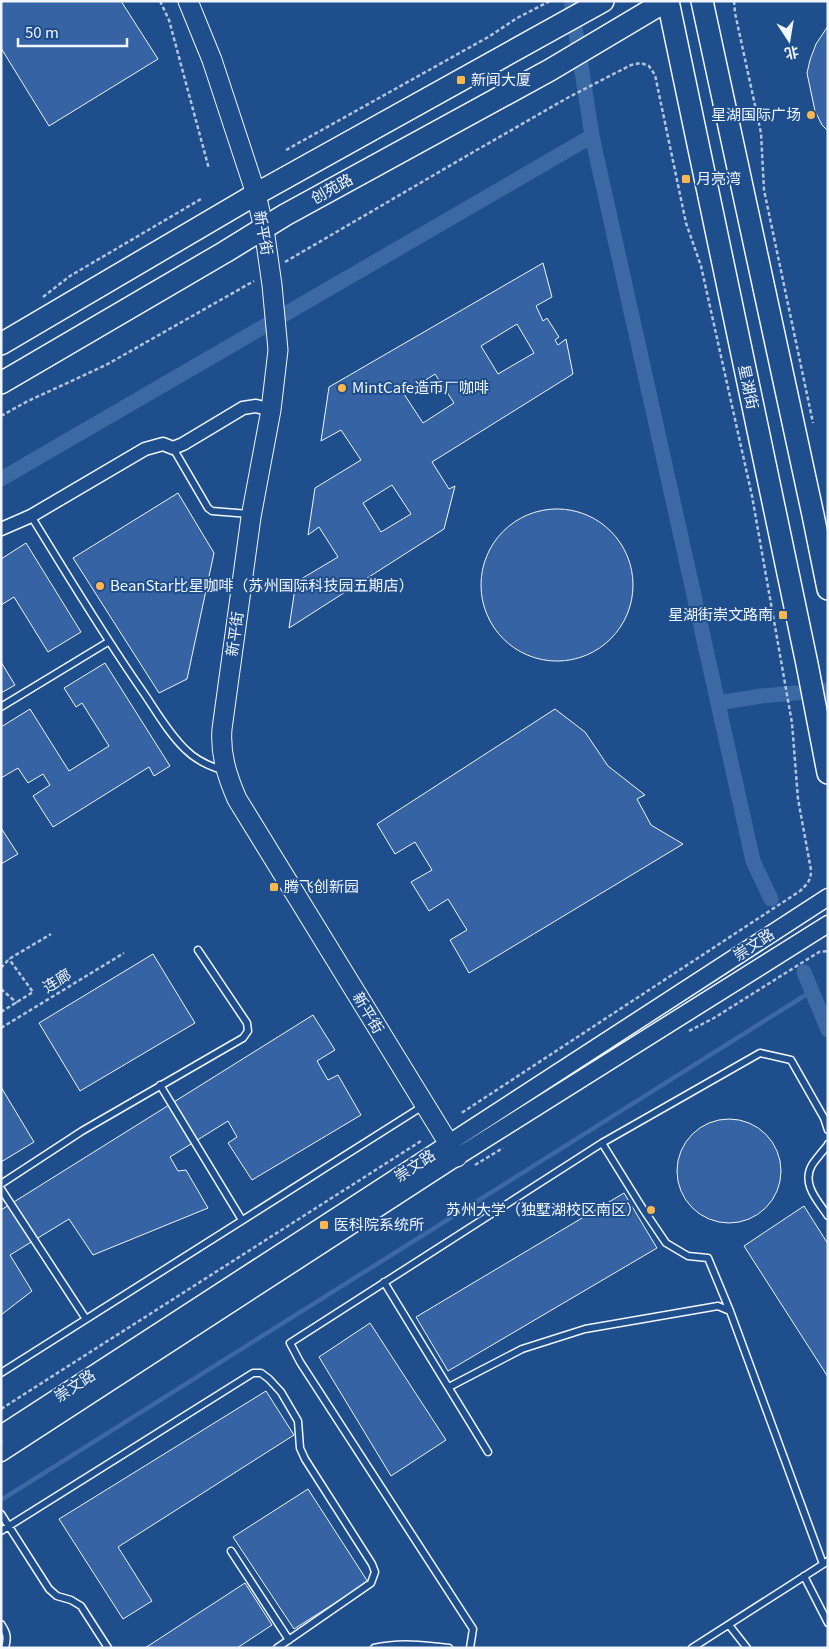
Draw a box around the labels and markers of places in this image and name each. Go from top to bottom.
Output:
place label: 新闻大厦 [471,68,531,89]
marker: 新闻大厦 [455,74,467,86]
place label: 星湖国际广场 [711,103,801,124]
marker: 星湖国际广场 [805,109,817,121]
place label: 月亮湾 [696,167,741,188]
marker: 月亮湾 [680,173,692,185]
place label: MintCafe造币厂咖啡 [352,376,489,397]
marker: MintCafe造币厂咖啡 [336,382,348,394]
place label: BeanStar比星咖啡（苏州国际科技园五期店） [110,574,414,595]
marker: BeanStar比星咖啡（苏州国际科技园五期店） [94,580,106,592]
place label: 星湖街崇文路南 [668,603,773,624]
marker: 星湖街崇文路南 [777,609,789,621]
place label: 腾飞创新园 [284,875,359,896]
marker: 腾飞创新园 [268,881,280,893]
place label: 苏州大学（独墅湖校区南区） [446,1198,641,1219]
marker: 苏州大学（独墅湖校区南区） [645,1204,657,1216]
place label: 医科院系统所 [334,1213,424,1234]
marker: 医科院系统所 [318,1219,330,1231]

